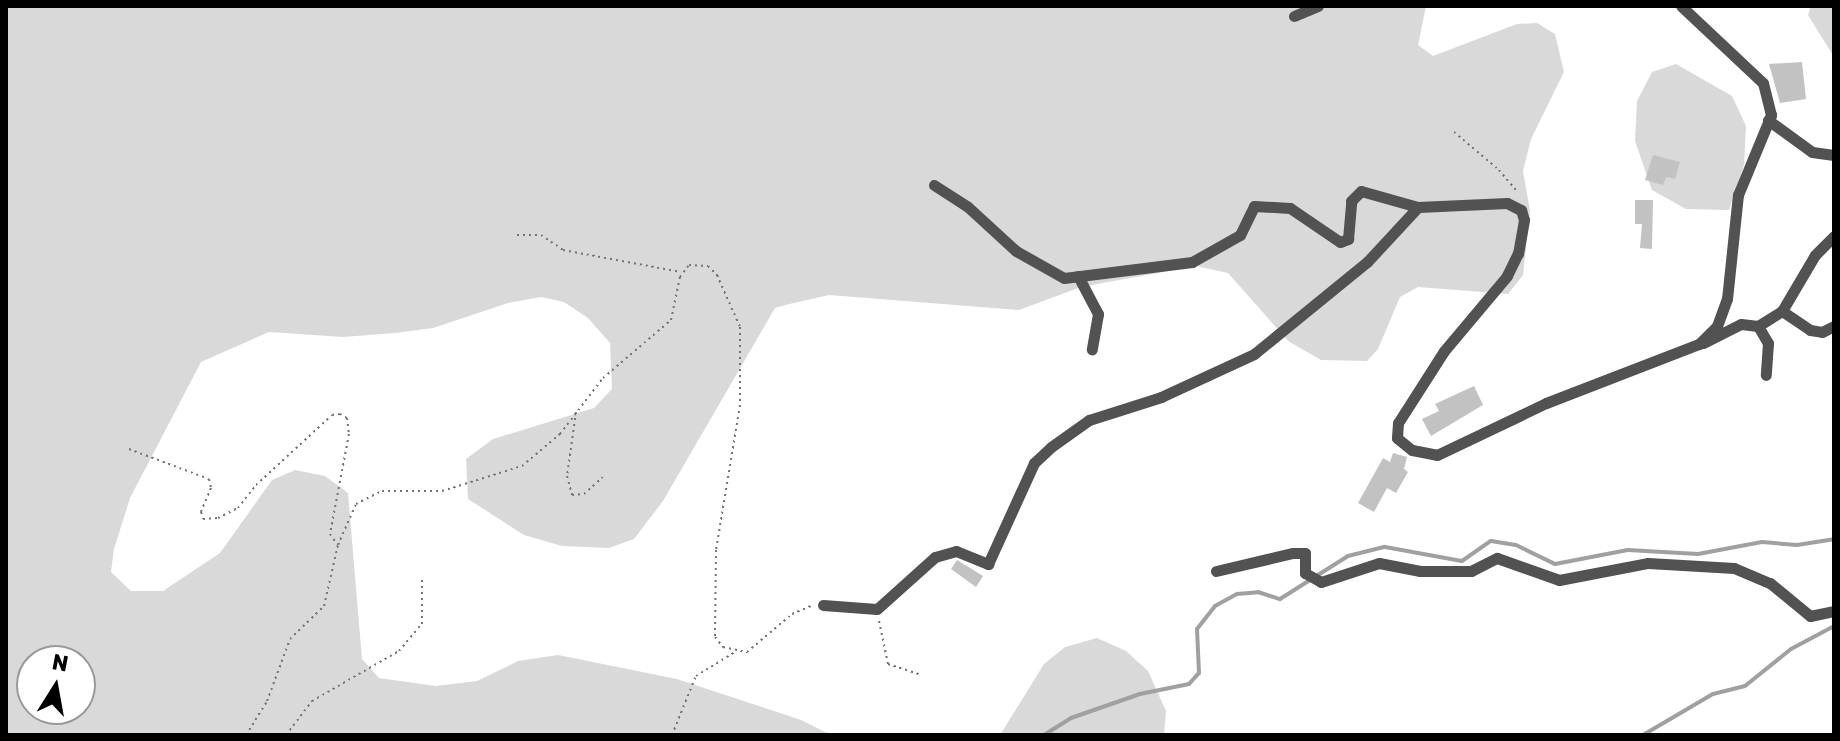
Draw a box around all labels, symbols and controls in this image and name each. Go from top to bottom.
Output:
north arrow [16,645,96,725]
text: N [50,648,71,678]

